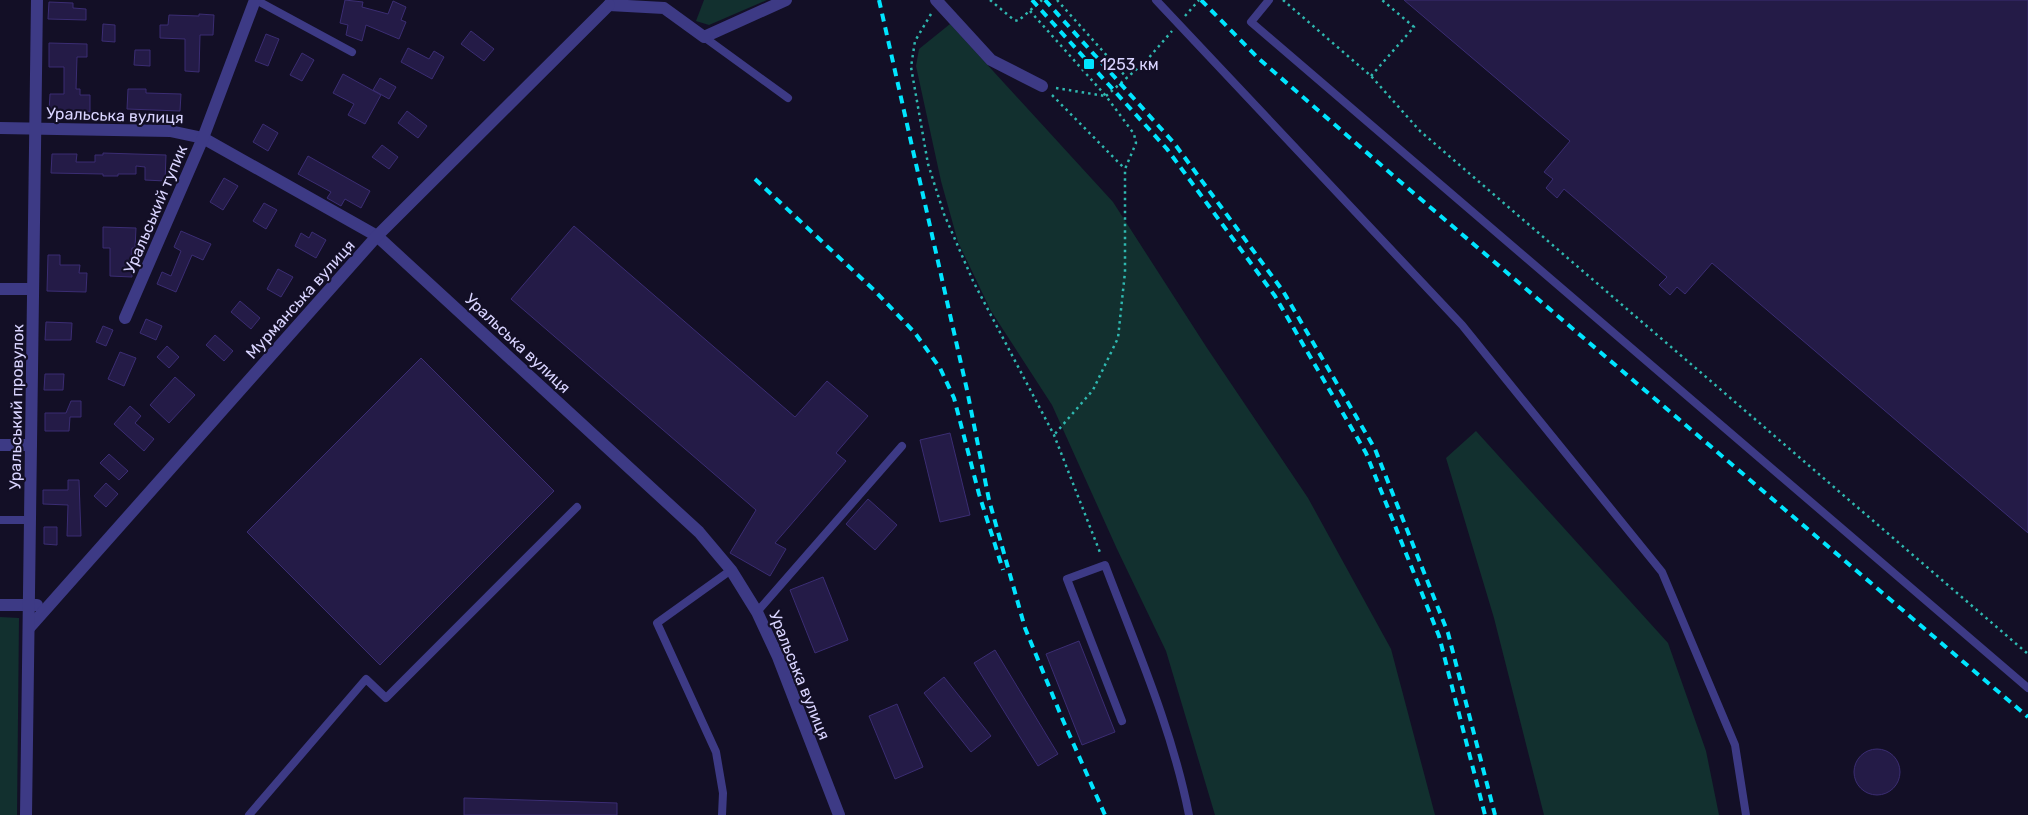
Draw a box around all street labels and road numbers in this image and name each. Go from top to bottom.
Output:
street label: Уральська вулиця [46,104,184,127]
street label: Уральський тупик [120,142,191,276]
street label: Мурманська вулиця [242,236,359,363]
street label: Уральська вулиця [461,290,574,397]
street label: Уральський провулок [6,324,27,490]
street label: Уральська вулиця [765,608,834,742]

